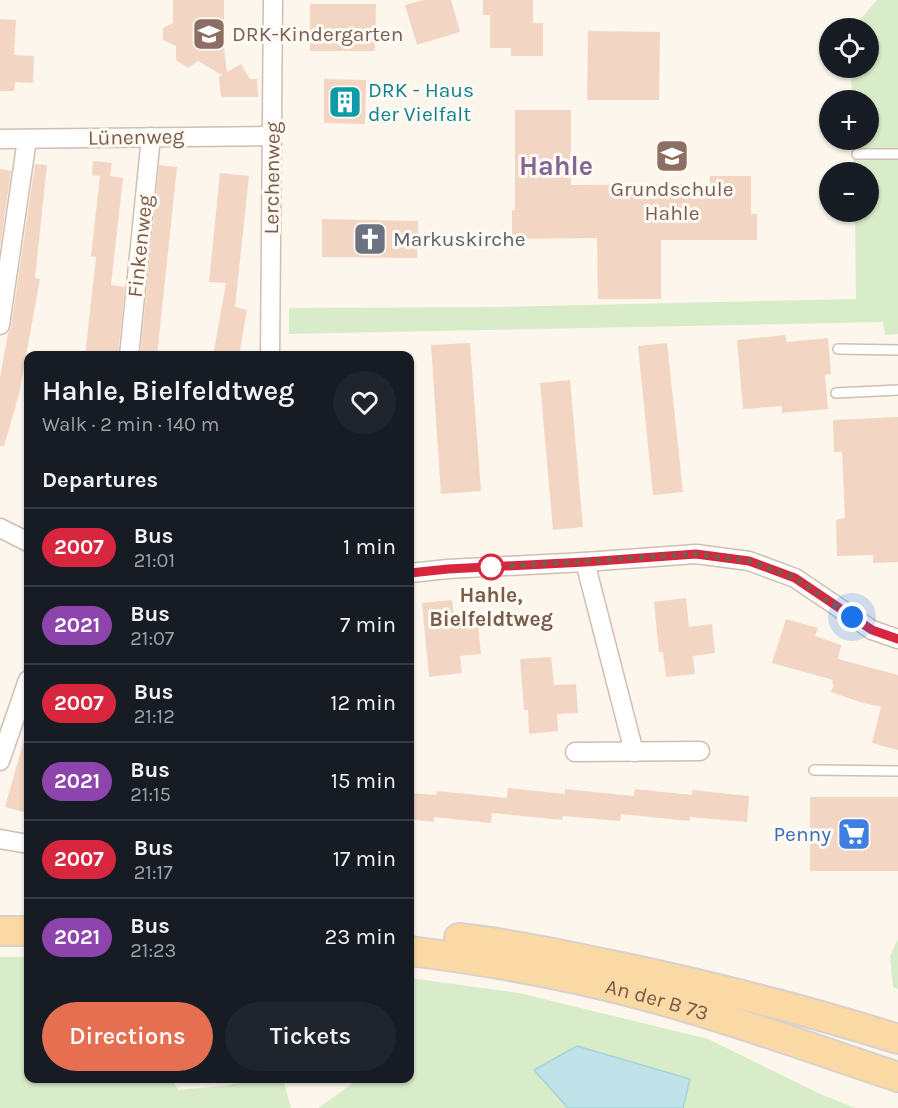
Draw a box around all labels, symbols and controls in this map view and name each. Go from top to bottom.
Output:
school or university icon: DRK-Kindergarten [191,16,227,52]
map controls [819,18,879,222]
button: locate [819,18,879,78]
place label: DRK-Kindergarten [232,22,403,46]
place label: DRK - Haus der Vielfalt [368,78,474,126]
building icon: DRK - Haus der Vielfalt [327,84,363,120]
button: + [819,90,879,150]
street label: Lerchenweg [259,121,285,235]
street label: Lünenweg [88,124,185,150]
school or university icon: Grundschule Hahle [654,138,690,174]
district label: Hahle [519,150,593,182]
button: − [819,162,879,222]
place label: Grundschule Hahle [611,177,733,225]
street label: Finkenweg [123,193,157,299]
church icon: Markuskirche [352,221,388,257]
place label: Markuskirche [393,227,526,251]
button: heart [333,371,396,434]
text: Hahle, Bielfeldtweg [42,374,294,407]
text: Walk · 2 min · 140 m [42,413,219,436]
text: Departures [42,467,158,493]
text: Bus [134,523,173,549]
text: 1 min [343,534,396,560]
text: 2007 [54,535,104,559]
text: 21:01 [134,549,175,572]
marker: Hahle, Bielfeldtweg [478,554,504,580]
place label: Hahle, Bielfeldtweg [429,583,553,631]
text: Bus [130,601,170,627]
your location [837,602,867,632]
text: 7 min [340,612,396,638]
text: 2021 [54,613,100,637]
text: 21:07 [130,627,174,650]
text: Bus [134,679,173,705]
text: 12 min [330,690,396,716]
text: 2007 [54,691,104,715]
text: 21:12 [134,705,175,728]
text: Bus [130,757,170,783]
text: 15 min [331,768,396,794]
text: 2021 [54,769,100,793]
text: 21:15 [130,783,171,806]
supermarket icon: Penny [836,816,872,852]
place label: Penny [773,822,831,846]
text: Bus [134,835,173,861]
text: 17 min [333,846,396,872]
text: 2007 [54,847,104,871]
text: 21:17 [134,861,173,884]
text: Bus [130,913,170,939]
text: 23 min [325,924,396,950]
text: 2021 [54,925,100,949]
text: 21:23 [130,939,176,962]
street label: An der B 73 [603,974,711,1025]
button: Directions [42,1002,213,1071]
button: Tickets [225,1002,396,1071]

